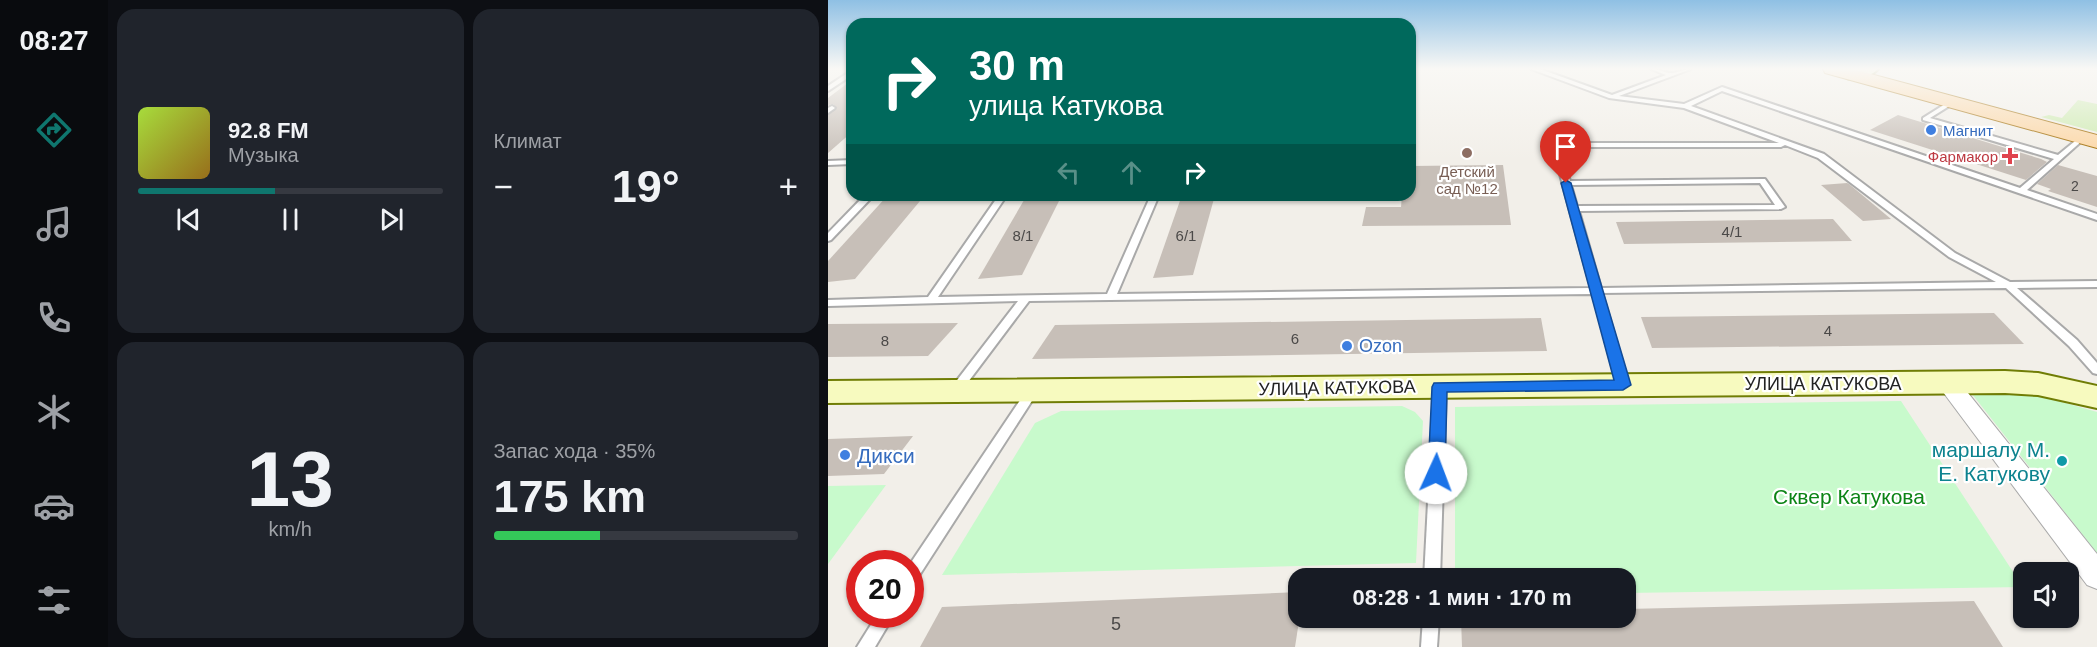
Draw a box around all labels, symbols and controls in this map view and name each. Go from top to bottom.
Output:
text: 08:27 [19,26,89,56]
icon: right [870,42,948,120]
text: 30 m [969,42,1065,89]
text: улица Катукова [969,91,1163,121]
icon: directions [33,109,75,151]
text: 92.8 FM [228,118,309,143]
pin [1540,121,1591,183]
place label: Магнит [1943,122,1993,139]
marker: Магнит [1924,123,1938,137]
text: Климат [494,130,562,152]
icon: arrive [1549,130,1582,163]
text: Музыка [228,144,299,166]
marker: Детский сад №12 [1460,146,1474,160]
place label: Фармакор [1928,148,1998,165]
marker: Фармакор [2003,149,2017,163]
icon: left [1052,156,1085,189]
icon: ahead [1115,156,1148,189]
icon: right [1178,156,1211,189]
text: 19° [612,161,680,212]
place label: Детский сад №12 [1436,163,1498,197]
text: − [494,168,513,205]
text: + [779,168,798,205]
house number: 2 [2071,178,2079,194]
icon: music [33,203,75,245]
icon: previous [172,203,205,236]
icon: pause [274,203,307,236]
icon: next [375,203,408,236]
house number: 4/1 [1722,223,1742,240]
house number: 8/1 [1013,227,1033,244]
house number: 6/1 [1176,227,1196,244]
icon: phone [33,297,75,339]
house number: 4 [1824,322,1832,339]
house number: 6 [1291,330,1299,347]
house number: 8 [881,332,889,349]
place label: Ozon [1359,336,1402,356]
marker: Ozon [1340,339,1354,353]
street label: УЛИЦА КАТУКОВА [1744,374,1902,394]
street label: УЛИЦА КАТУКОВА [1258,377,1416,399]
icon: climate [33,391,75,433]
text: 13 [247,435,334,523]
place label: маршалу М. Е. Катукову [1932,438,2050,485]
text: Запас хода · 35% [494,440,655,462]
position arrow [1404,441,1468,505]
place label: Дикси [857,444,915,467]
marker: Дикси [838,448,852,462]
marker: маршалу М. Е. Катукову [2055,454,2069,468]
text: 175 km [494,471,646,522]
icon: car [33,485,75,527]
park label: Сквер Катукова [1773,485,1925,508]
text: km/h [269,518,312,540]
speed limit sign: 20 [846,550,924,628]
map controls [2013,562,2079,628]
button: sound [2013,562,2079,628]
icon: filters [33,579,75,621]
text: 08:28 · 1 мин · 170 m [1352,585,1572,610]
house number: 5 [1111,614,1121,634]

